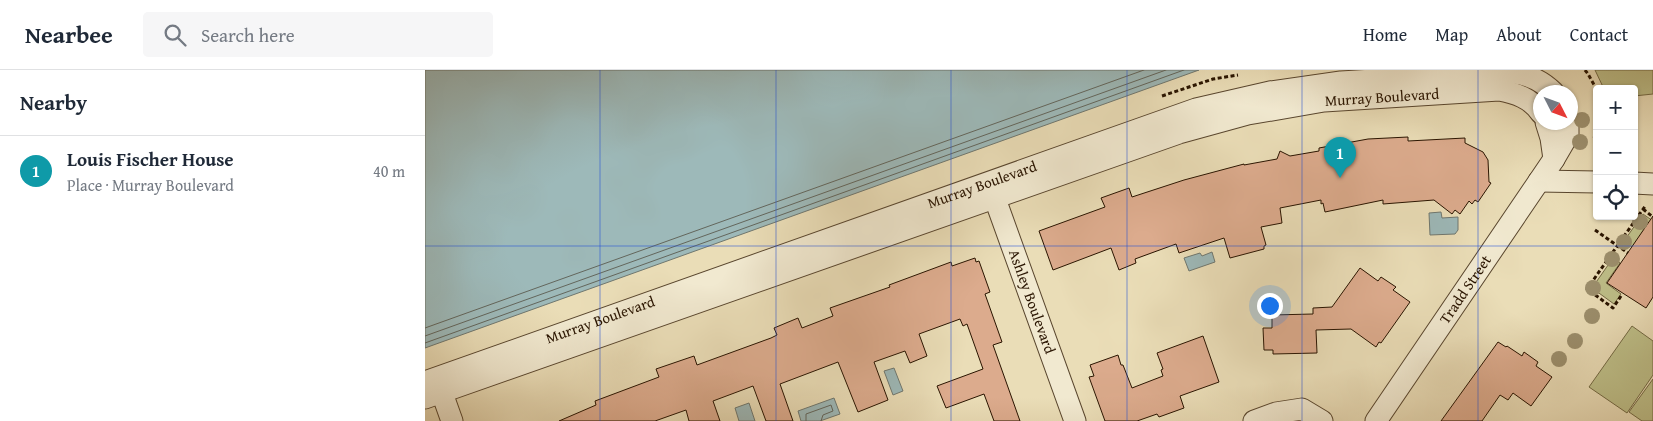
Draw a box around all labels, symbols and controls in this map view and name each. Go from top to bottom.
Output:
search box [143,12,493,57]
text: Nearbee [25,17,113,52]
icon: search [161,21,189,49]
text: Search here [201,21,295,49]
text: Home [1363,21,1407,48]
text: Map [1435,21,1468,48]
text: About [1496,21,1542,48]
text: Contact [1570,21,1628,48]
street label: Murray Boulevard [1324,83,1440,111]
north arrow [1533,85,1578,130]
map controls [1593,85,1638,220]
button: + [1593,85,1638,130]
text: Nearby [20,87,87,118]
button: − [1593,130,1638,175]
pin: 1 [1324,137,1356,178]
text: Louis Fischer House [67,145,234,173]
street label: Murray Boulevard [924,155,1039,213]
text: 1 [32,159,40,183]
text: 40 m [373,159,405,183]
text: Place · Murray Boulevard [67,173,234,197]
button: locate [1593,175,1638,220]
street label: Ashley Boulevard [1004,246,1061,357]
street label: Tradd Street [1434,250,1496,328]
street label: Murray Boulevard [543,290,658,348]
your location [1257,293,1283,319]

